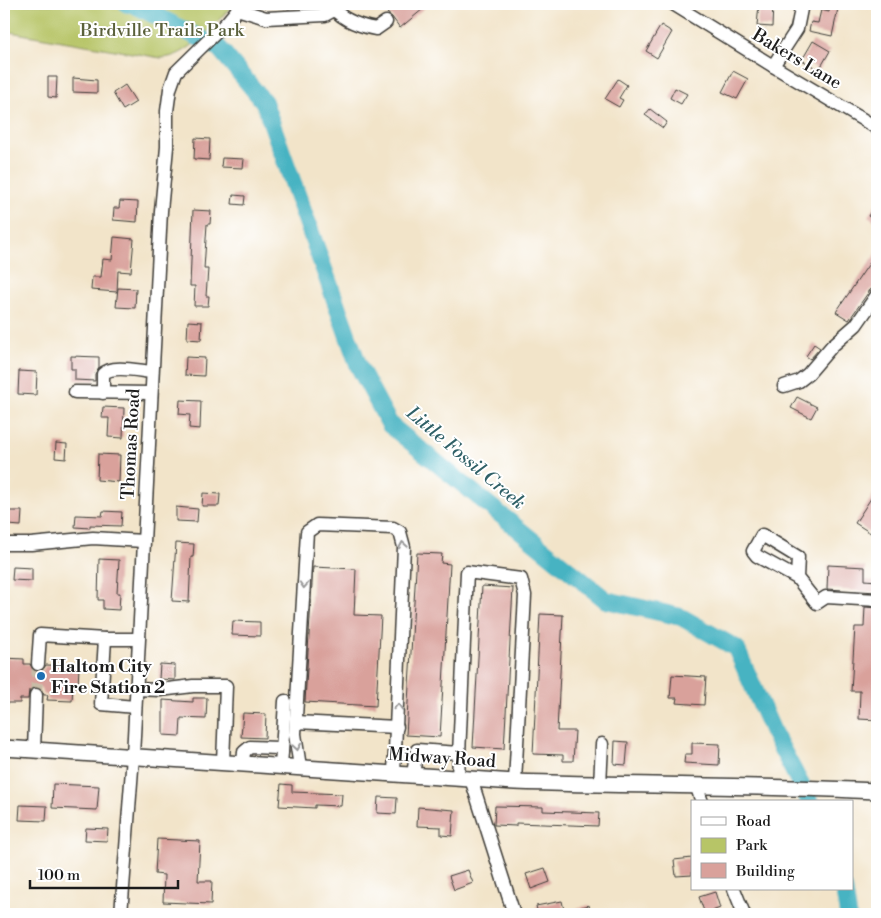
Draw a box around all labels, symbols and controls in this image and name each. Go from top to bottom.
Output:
park label: Birdville Trails Park [79,19,246,42]
street label: Bakers Lane [747,23,846,95]
street label: Thomas Road [117,387,145,500]
water label: Little Fossil Creek [401,401,531,515]
one-way arrow [398,541,408,550]
one-way arrow [299,581,310,589]
place label: Haltom City Fire Station 2 [51,655,165,699]
marker: Haltom City Fire Station 2 [35,670,47,682]
one-way arrow [393,703,403,710]
one-way arrow [291,743,302,751]
street label: Midway Road [387,743,497,773]
legend [691,800,854,890]
text: Road [736,812,771,831]
text: Park [736,836,768,855]
scale bar [30,858,178,890]
text: Building [735,862,795,881]
text: 100 m [38,866,80,885]

